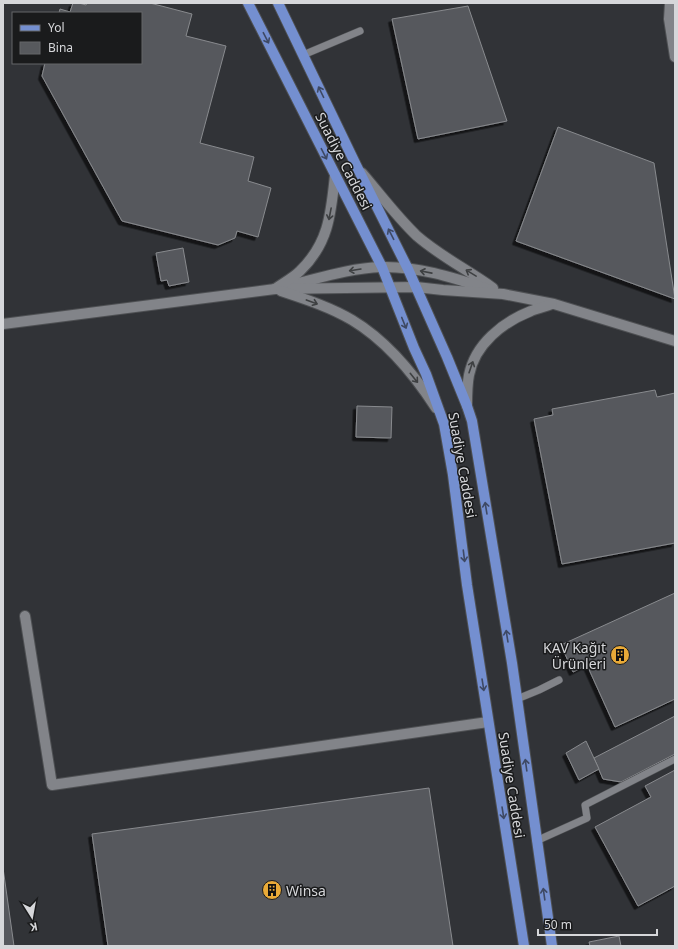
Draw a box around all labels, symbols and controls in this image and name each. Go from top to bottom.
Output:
legend [12,12,142,64]
text: Yol [48,19,65,36]
one-way arrow [262,32,270,44]
text: Bina [48,39,73,56]
one-way arrow [317,86,324,98]
street label: Suadiye Caddesi [311,109,377,213]
one-way arrow [321,148,328,160]
one-way arrow [326,207,334,220]
one-way arrow [387,228,394,240]
one-way arrow [349,266,362,274]
one-way arrow [419,268,432,276]
one-way arrow [465,268,477,276]
one-way arrow [305,299,318,306]
one-way arrow [401,317,409,329]
one-way arrow [468,361,476,373]
one-way arrow [410,373,419,383]
street label: Suadiye Caddesi [444,411,482,519]
one-way arrow [482,502,490,515]
one-way arrow [460,549,467,562]
one-way arrow [503,630,511,643]
place label: KAV Kağıt Ürünleri [543,638,606,673]
building icon: KAV Kağıt Ürünleri [609,644,631,666]
one-way arrow [479,678,487,691]
street label: Suadiye Caddesi [494,731,530,839]
one-way arrow [522,759,530,772]
one-way arrow [499,806,507,819]
building icon: Winsa [261,879,283,901]
place label: Winsa [286,881,326,900]
one-way arrow [540,888,548,901]
north arrow [12,897,52,937]
scale bar [538,911,657,937]
text: 50 m [544,916,572,933]
text: K [28,919,39,935]

